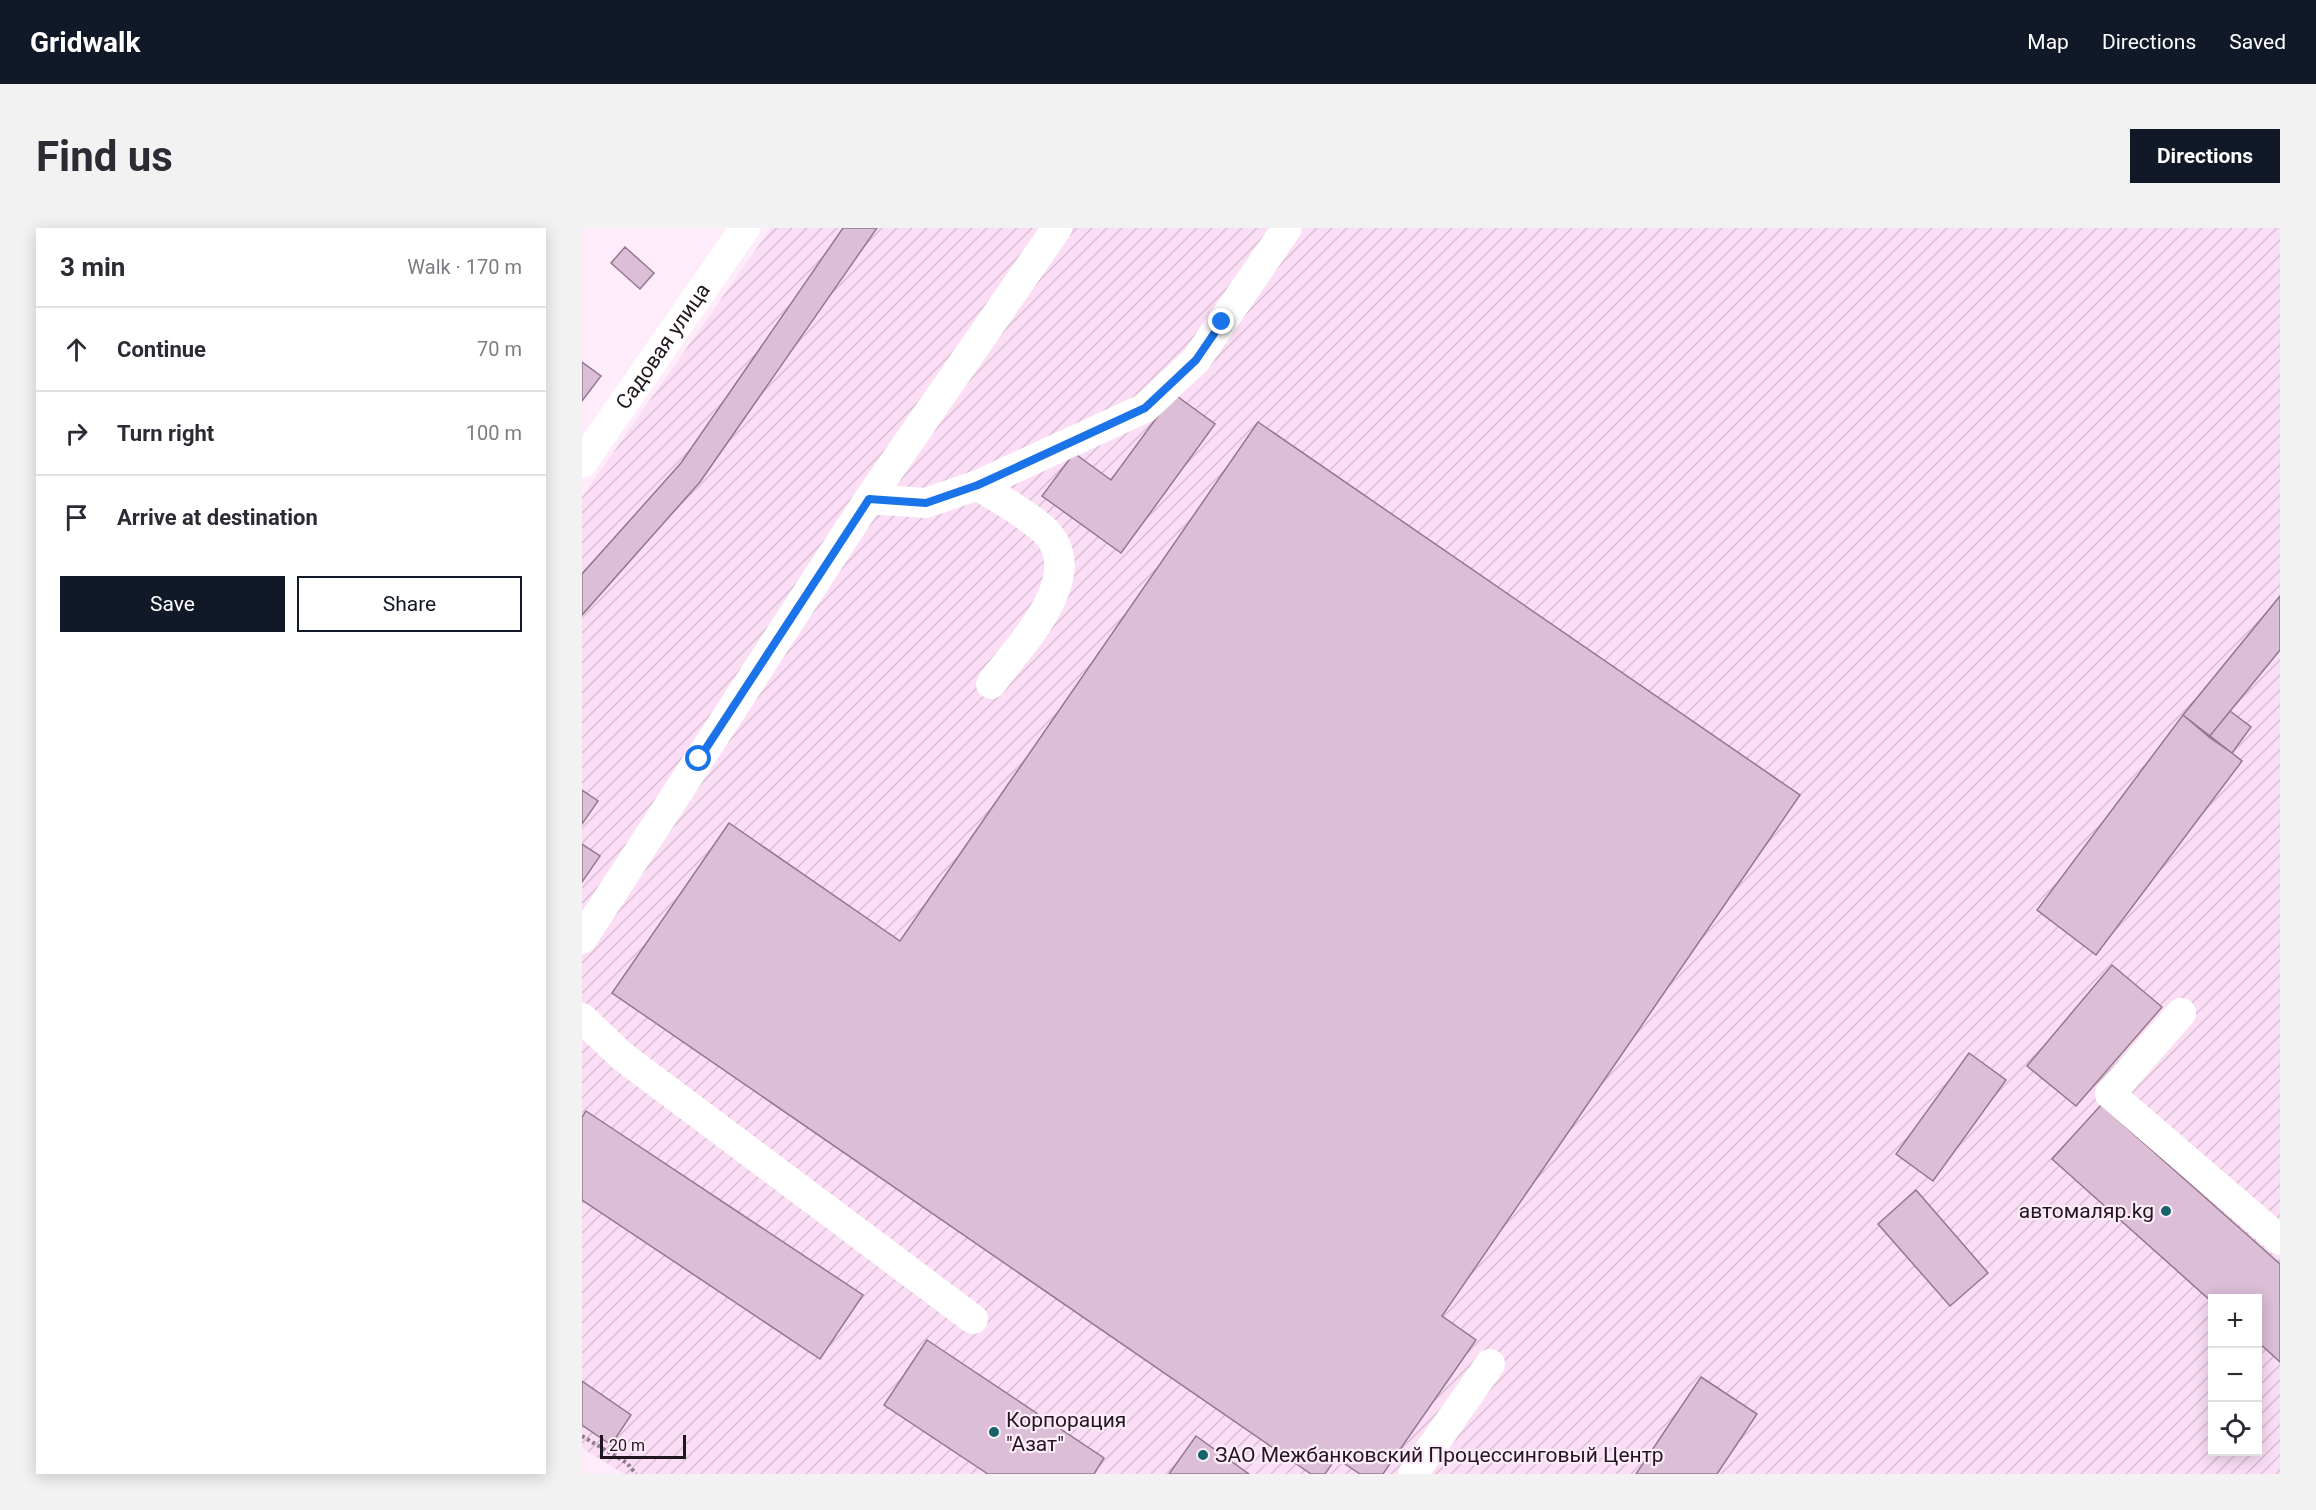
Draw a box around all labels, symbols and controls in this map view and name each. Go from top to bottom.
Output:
text: Gridwalk [30,26,140,59]
text: Map [2027,30,2069,54]
text: Directions [2102,30,2196,54]
text: Saved [2229,30,2286,54]
button: Directions [2130,129,2280,183]
text: Find us [36,132,173,181]
text: 3 min [60,252,125,282]
text: Walk · 170 m [407,255,522,279]
street label: Садовая улица [611,279,715,414]
route end [1208,308,1234,334]
icon: ahead [60,333,93,366]
text: Continue [117,337,206,362]
text: 70 m [477,337,522,361]
icon: right [60,417,93,450]
text: Turn right [117,421,214,446]
text: 100 m [466,421,522,445]
icon: arrive [60,501,93,534]
text: Arrive at destination [117,505,318,530]
button: Save [60,576,285,632]
button: Share [297,576,522,632]
route start [685,745,711,771]
place label: автомаляр.kg [2019,1199,2154,1223]
marker: автомаляр.kg [2159,1204,2173,1218]
map controls [2208,1294,2262,1456]
button: + [2208,1294,2262,1348]
button: − [2208,1348,2262,1402]
button: locate [2208,1402,2262,1456]
place label: Корпорация "Азат" [1006,1408,1126,1456]
marker: Корпорация "Азат" [987,1425,1001,1439]
scale bar [600,1432,686,1460]
text: 20 m [609,1436,645,1455]
place label: ЗАО Межбанковский Процессинговый Центр [1215,1443,1664,1467]
marker: ЗАО Межбанковский Процессинговый Центр [1196,1448,1210,1462]

